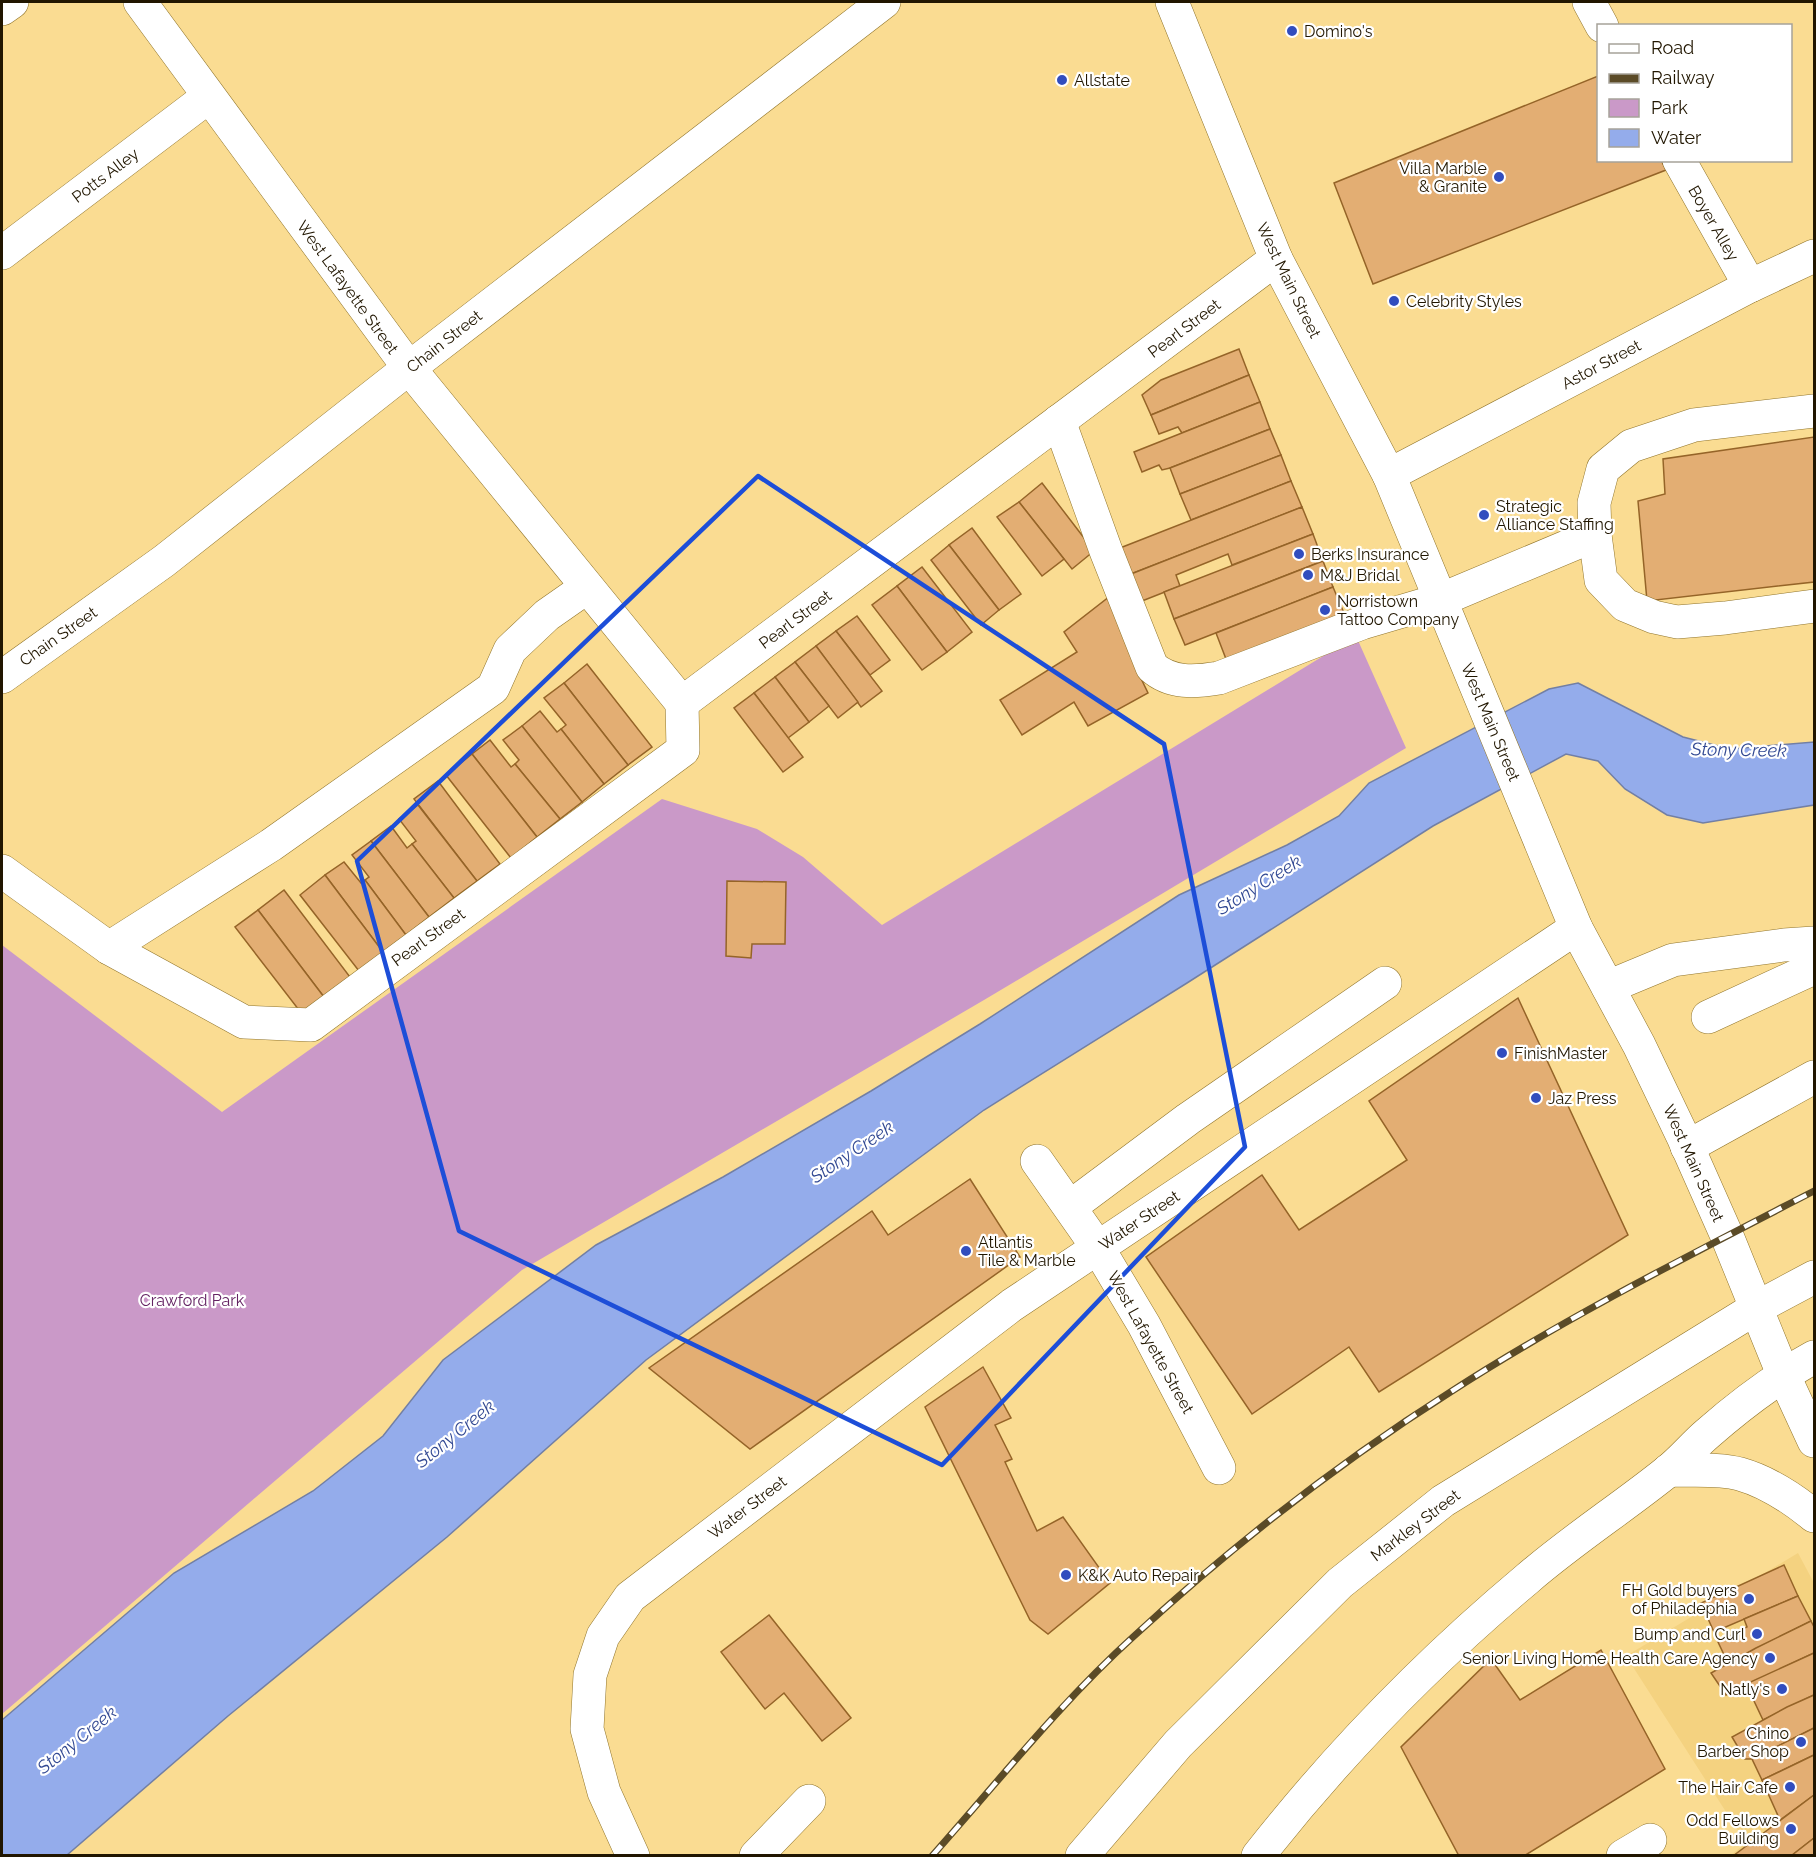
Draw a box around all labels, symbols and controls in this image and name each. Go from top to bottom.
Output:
place label: Domino's [1304,22,1373,41]
marker: Domino's [1285,24,1299,38]
legend [1597,24,1792,162]
text: Road [1651,37,1694,58]
text: Railway [1651,67,1715,88]
place label: Allstate [1074,71,1130,90]
marker: Allstate [1055,73,1069,87]
text: Park [1651,97,1688,118]
text: Water [1651,127,1702,148]
street label: Potts Alley [68,144,143,207]
place label: Villa Marble & Granite [1399,159,1487,196]
marker: Villa Marble & Granite [1492,170,1506,184]
street label: Boyer Alley [1684,182,1743,265]
street label: West Lafayette Street [293,217,403,358]
street label: West Main Street [1252,219,1325,342]
place label: Celebrity Styles [1406,292,1522,311]
marker: Celebrity Styles [1387,294,1401,308]
street label: Pearl Street [1144,295,1225,362]
street label: Chain Street [403,306,486,377]
street label: Astor Street [1558,335,1645,393]
place label: Strategic Alliance Staffing [1496,497,1614,534]
marker: Strategic Alliance Staffing [1477,508,1491,522]
place label: Berks Insurance [1311,545,1429,564]
marker: Berks Insurance [1292,547,1306,561]
place label: M&J Bridal [1320,566,1400,585]
marker: M&J Bridal [1301,568,1315,582]
street label: Pearl Street [755,586,836,653]
place label: Norristown Tattoo Company [1337,592,1459,629]
street label: Chain Street [16,602,101,670]
marker: Norristown Tattoo Company [1318,603,1332,617]
street label: West Main Street [1457,660,1524,785]
water label: Stony Creek [1690,738,1787,761]
water label: Stony Creek [1212,850,1305,919]
street label: Pearl Street [388,904,469,970]
place label: FinishMaster [1514,1044,1608,1063]
marker: FinishMaster [1495,1046,1509,1060]
place label: Jaz Press [1548,1089,1617,1108]
marker: Jaz Press [1529,1091,1543,1105]
street label: West Main Street [1659,1102,1728,1225]
water label: Stony Creek [805,1116,898,1188]
street label: Water Street [1095,1186,1184,1254]
place label: Atlantis Tile & Marble [978,1233,1076,1270]
marker: Atlantis Tile & Marble [959,1244,973,1258]
street label: West Lafayette Street [1103,1268,1198,1417]
park label: Crawford Park [140,1291,245,1310]
water label: Stony Creek [410,1395,499,1473]
street label: Water Street [705,1471,791,1543]
street label: Markley Street [1367,1485,1464,1565]
place label: K&K Auto Repair [1078,1566,1199,1585]
marker: K&K Auto Repair [1059,1568,1073,1582]
place label: FH Gold buyers of Philadephia [1622,1581,1737,1618]
marker: FH Gold buyers of Philadephia [1742,1592,1756,1606]
place label: Bump and Curl [1634,1625,1746,1644]
marker: Bump and Curl [1750,1627,1764,1641]
place label: Senior Living Home Health Care Agency [1462,1649,1758,1668]
marker: Senior Living Home Health Care Agency [1763,1651,1777,1665]
place label: Natly's [1720,1680,1770,1699]
marker: Natly's [1775,1682,1789,1696]
water label: Stony Creek [32,1701,121,1779]
place label: Chino Barber Shop [1697,1724,1789,1761]
marker: Chino Barber Shop [1794,1735,1808,1749]
place label: The Hair Cafe [1678,1778,1778,1797]
marker: The Hair Cafe [1783,1780,1797,1794]
place label: Odd Fellows Building [1686,1811,1779,1848]
marker: Odd Fellows Building [1784,1822,1798,1836]

